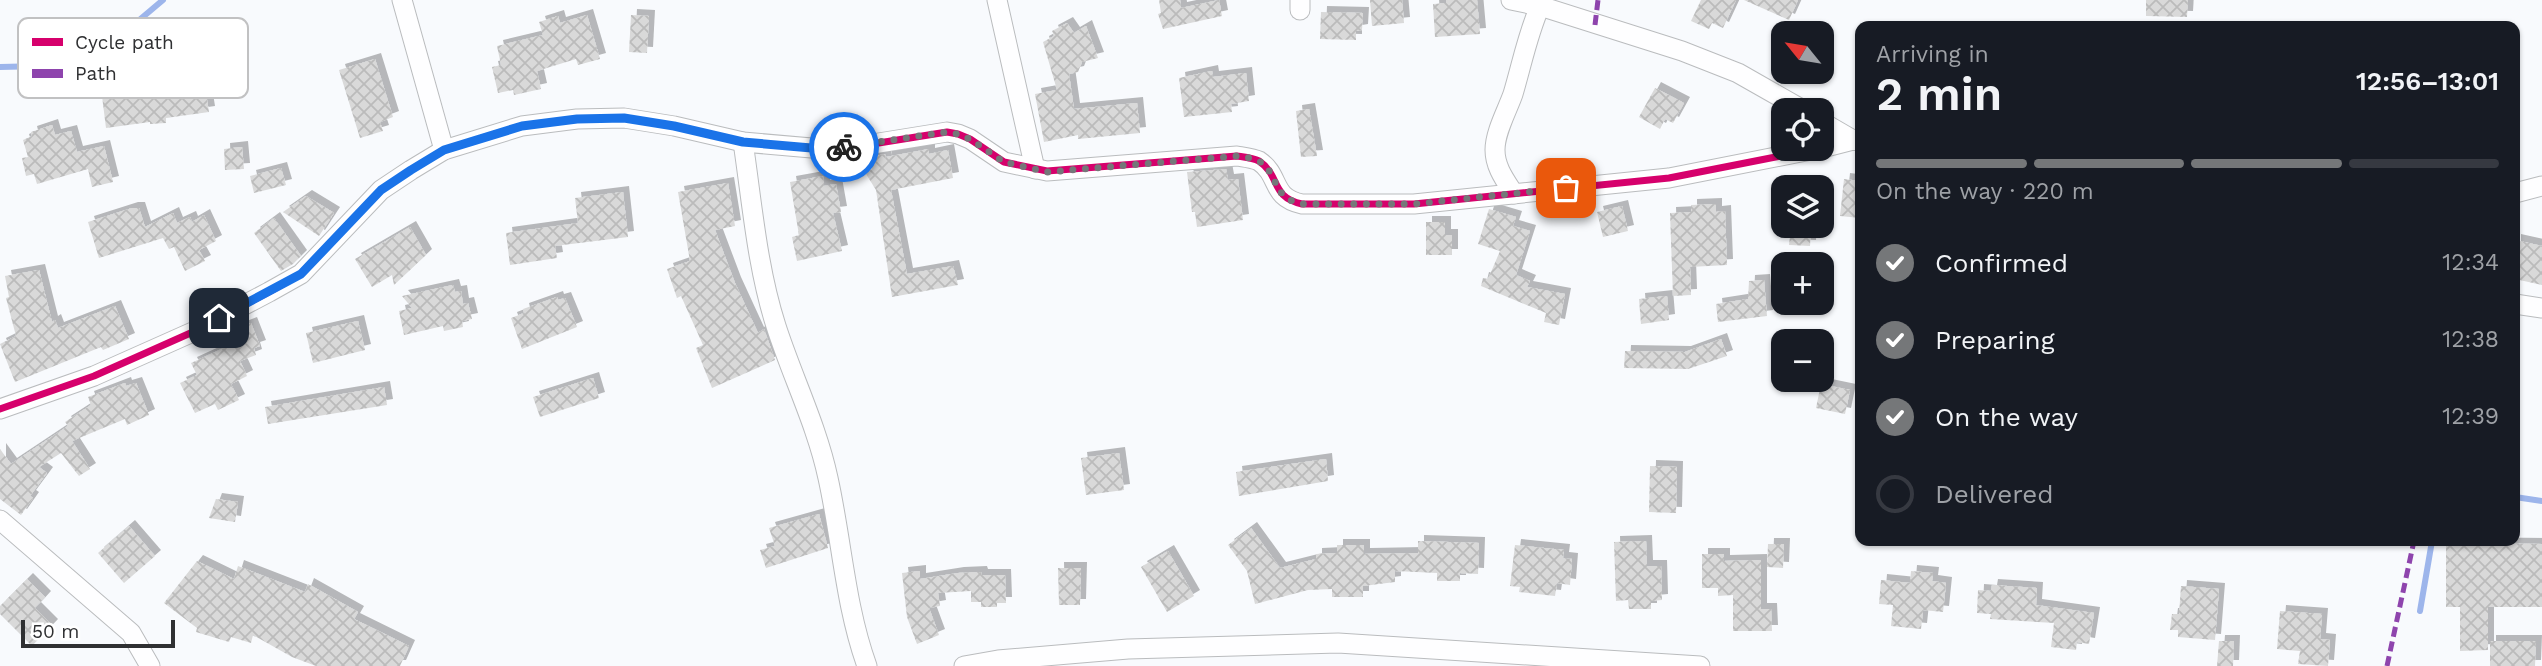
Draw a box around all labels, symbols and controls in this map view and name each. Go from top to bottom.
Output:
legend [18,18,248,98]
north arrow [1771,21,1834,84]
map controls [1771,21,1834,392]
text: Cycle path [75,31,174,54]
text: Arriving in [1876,41,1989,68]
text: Path [75,62,117,85]
text: 12:56–13:01 [2356,66,2499,96]
text: 2 min [1876,67,2002,121]
button: locate [1771,98,1834,161]
courier [809,112,879,182]
icon: bike [825,128,863,166]
pin [1536,158,1596,218]
icon: bag [1547,169,1585,207]
button: layers [1771,175,1834,238]
text: On the way · 220 m [1876,178,2094,205]
icon: check [1876,244,1914,282]
text: Confirmed [1935,248,2068,278]
text: 12:34 [2442,249,2499,276]
button: + [1771,252,1834,315]
pin [189,288,249,348]
icon: home [200,299,238,337]
icon: check [1876,321,1914,359]
text: Preparing [1935,325,2055,355]
text: 12:38 [2442,326,2499,353]
button: − [1771,329,1834,392]
icon: check [1876,398,1914,436]
text: On the way [1935,402,2078,432]
text: 12:39 [2442,403,2499,430]
text: Delivered [1935,479,2054,509]
scale bar [21,617,175,649]
text: 50 m [32,620,79,643]

